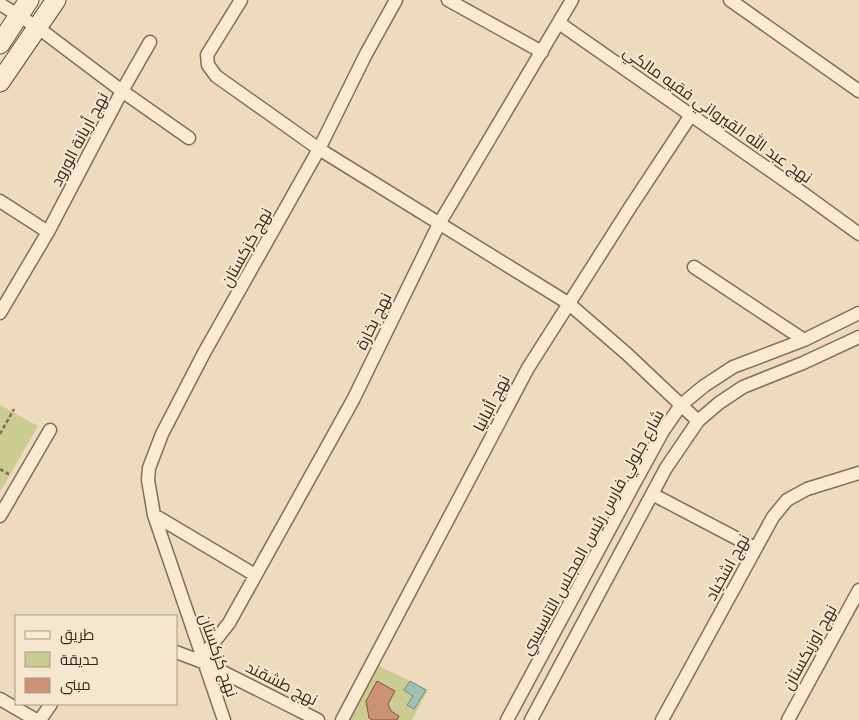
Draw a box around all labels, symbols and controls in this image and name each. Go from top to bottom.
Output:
street label: نهج عبد الله القيرواني فقيه مالكي [617,40,817,190]
street label: نهج أريانة الورود [45,88,114,190]
street label: نهج كزكستان [215,203,278,291]
street label: نهج بخارة [350,289,397,354]
street label: نهج ألبانيا [467,371,515,435]
street label: شارع جلولي فارس رئيس المجلس التاسيسي [515,405,671,660]
street label: نهج اشخباد [700,530,755,605]
street label: نهج اوزبكستان [776,600,842,694]
street label: نهج كزكستان [193,610,244,700]
legend [15,615,178,705]
text: طريق [60,624,94,645]
text: حديقة [60,649,99,669]
street label: نهج طشقند [242,656,322,711]
text: مبنى [60,674,91,695]

